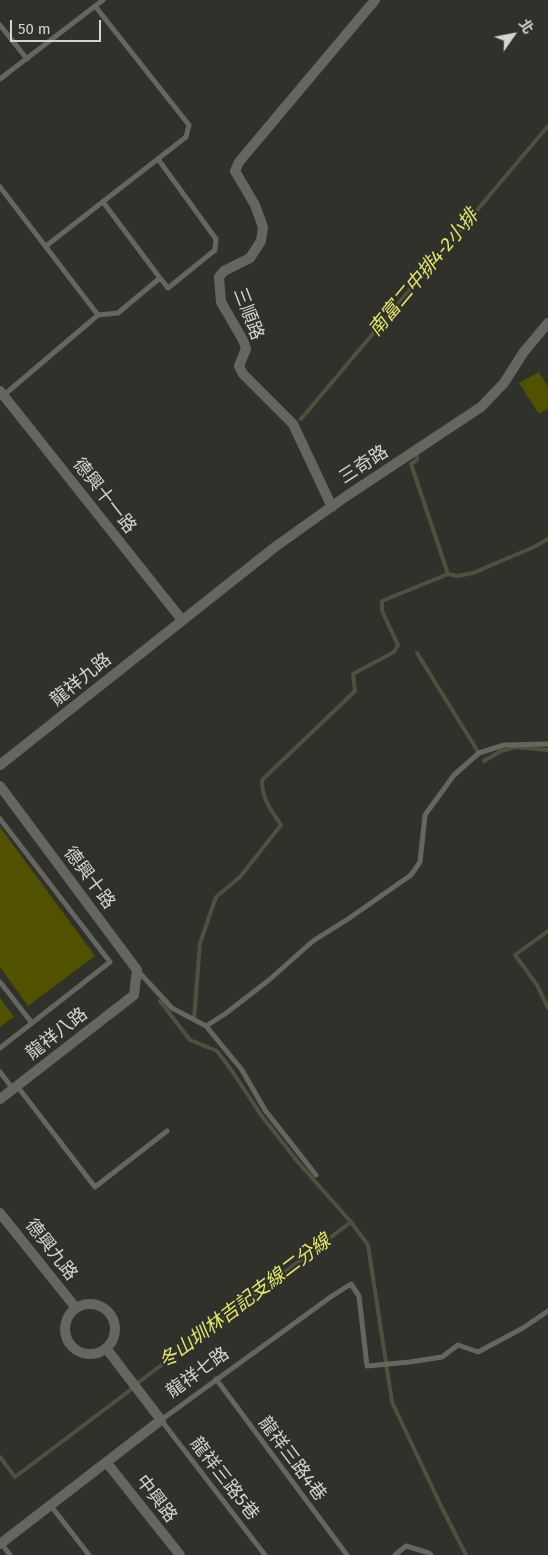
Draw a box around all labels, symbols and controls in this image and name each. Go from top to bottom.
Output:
scale bar [12,10,104,42]
north arrow [488,10,538,60]
text: 北 [515,16,537,37]
text: 50 m [18,20,51,38]
water label: 南富二中排4-2小排 [364,205,484,341]
street label: 三順路 [228,285,268,343]
street label: 三奇路 [335,441,393,489]
street label: 德興十一路 [68,454,140,538]
street label: 龍祥九路 [46,649,116,711]
street label: 德興十路 [59,843,119,913]
street label: 龍祥八路 [22,1003,92,1065]
street label: 德興九路 [20,1215,82,1285]
water label: 冬山圳林吉記支線二分線 [155,1230,335,1374]
street label: 龍祥七路 [163,1343,233,1403]
street label: 龍祥三路4巷 [253,1413,331,1505]
street label: 龍祥三路5巷 [185,1433,263,1525]
street label: 中興路 [131,1471,181,1527]

